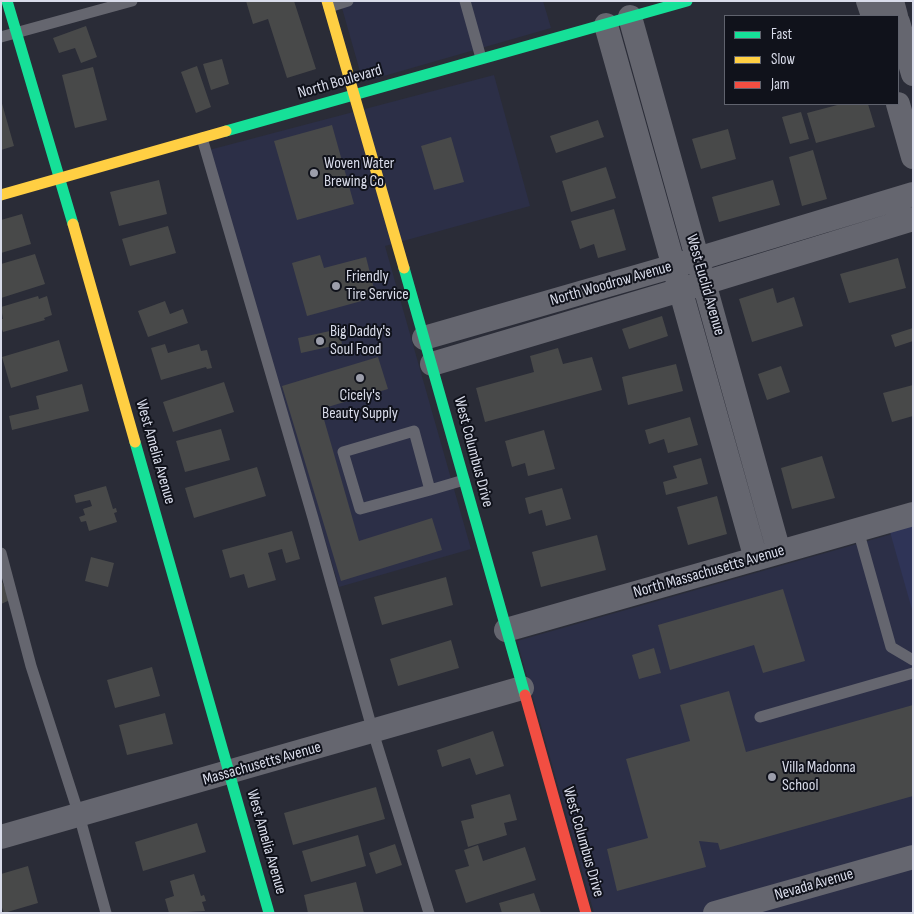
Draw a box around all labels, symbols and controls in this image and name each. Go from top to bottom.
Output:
legend [724,15,899,105]
text: Fast [771,25,792,44]
text: Slow [771,50,795,69]
street label: North Boulevard [296,61,384,103]
text: Jam [771,75,789,94]
place label: Woven Water Brewing Co [324,154,394,192]
marker: Woven Water Brewing Co [308,167,320,179]
street label: West Euclid Avenue [681,232,729,338]
street label: North Woodrow Avenue [548,257,674,311]
place label: Friendly Tire Service [346,267,409,305]
marker: Friendly Tire Service [330,280,342,292]
place label: Big Daddy's Soul Food [330,322,391,360]
marker: Big Daddy's Soul Food [314,335,326,347]
marker: Cicely's Beauty Supply [354,372,366,384]
place label: Cicely's Beauty Supply [322,386,398,424]
street label: West Columbus Drive [449,395,497,509]
street label: West Amelia Avenue [131,398,179,506]
street label: North Massachusetts Avenue [631,541,787,603]
street label: Massachusetts Avenue [201,738,323,790]
place label: Villa Madonna School [782,758,856,796]
marker: Villa Madonna School [766,771,778,783]
street label: West Columbus Drive [558,785,608,899]
street label: West Amelia Avenue [242,788,290,896]
street label: Nevada Avenue [772,865,856,905]

